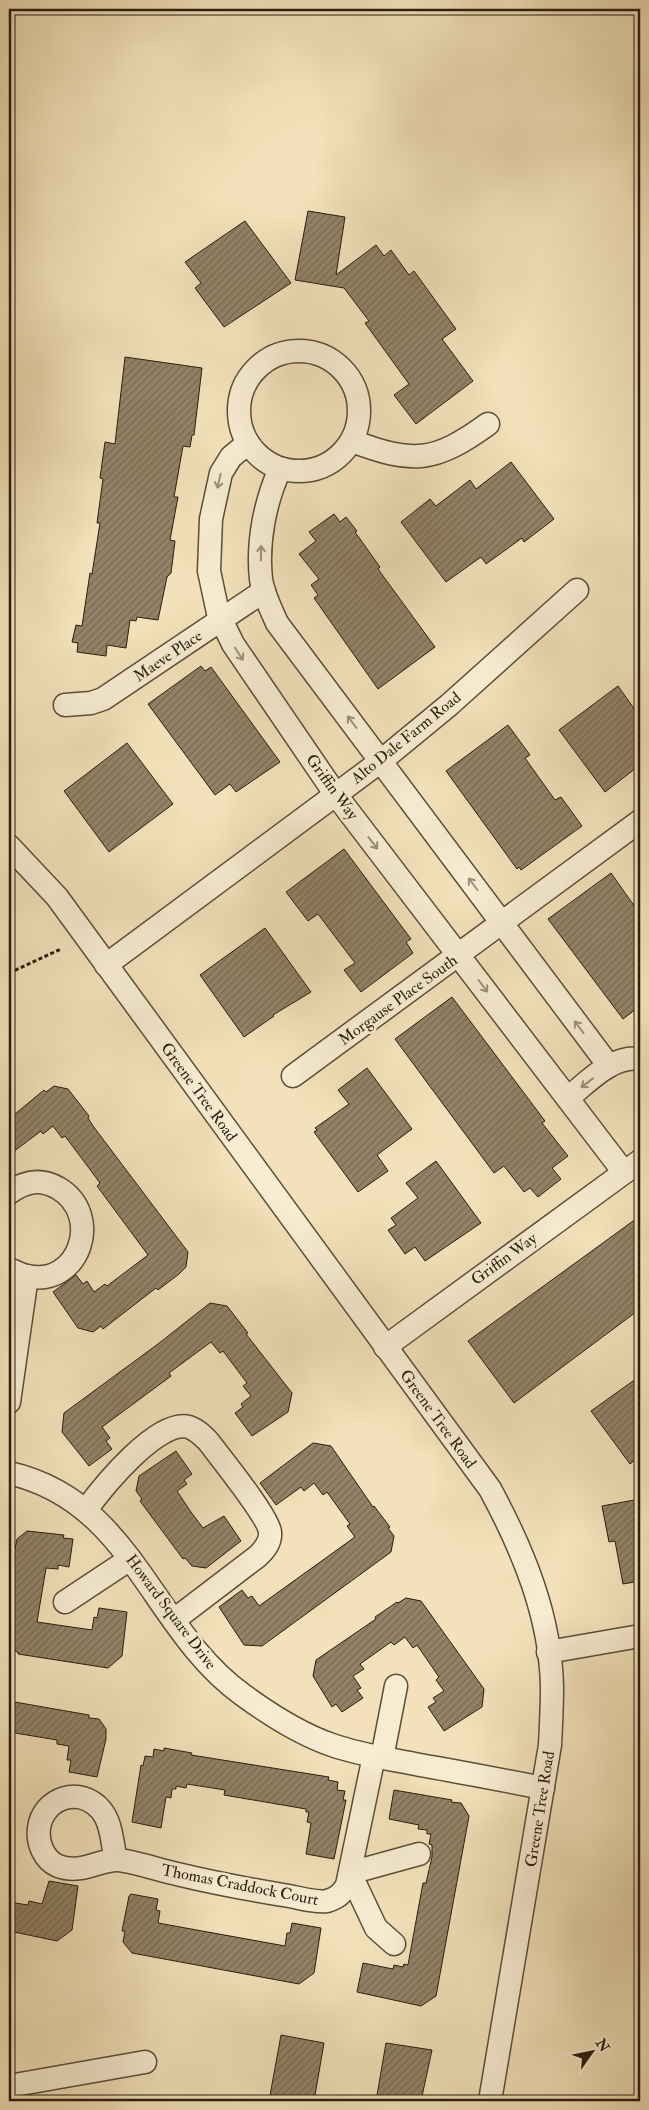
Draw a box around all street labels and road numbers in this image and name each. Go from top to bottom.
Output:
street label: Maeve Place [130,626,206,686]
street label: Alto Dale Farm Road [346,688,465,789]
street label: Griffin Way [301,750,363,825]
street label: Morgause Place South [335,950,462,1050]
street label: Greene Tree Road [156,1039,242,1145]
street label: Griffin Way [467,1228,542,1290]
street label: Greene Tree Road [395,1366,481,1472]
street label: Howard Square Drive [121,1551,221,1674]
street label: Greene Tree Road [521,1749,559,1868]
street label: Thomas Craddock Court [160,1860,320,1910]

